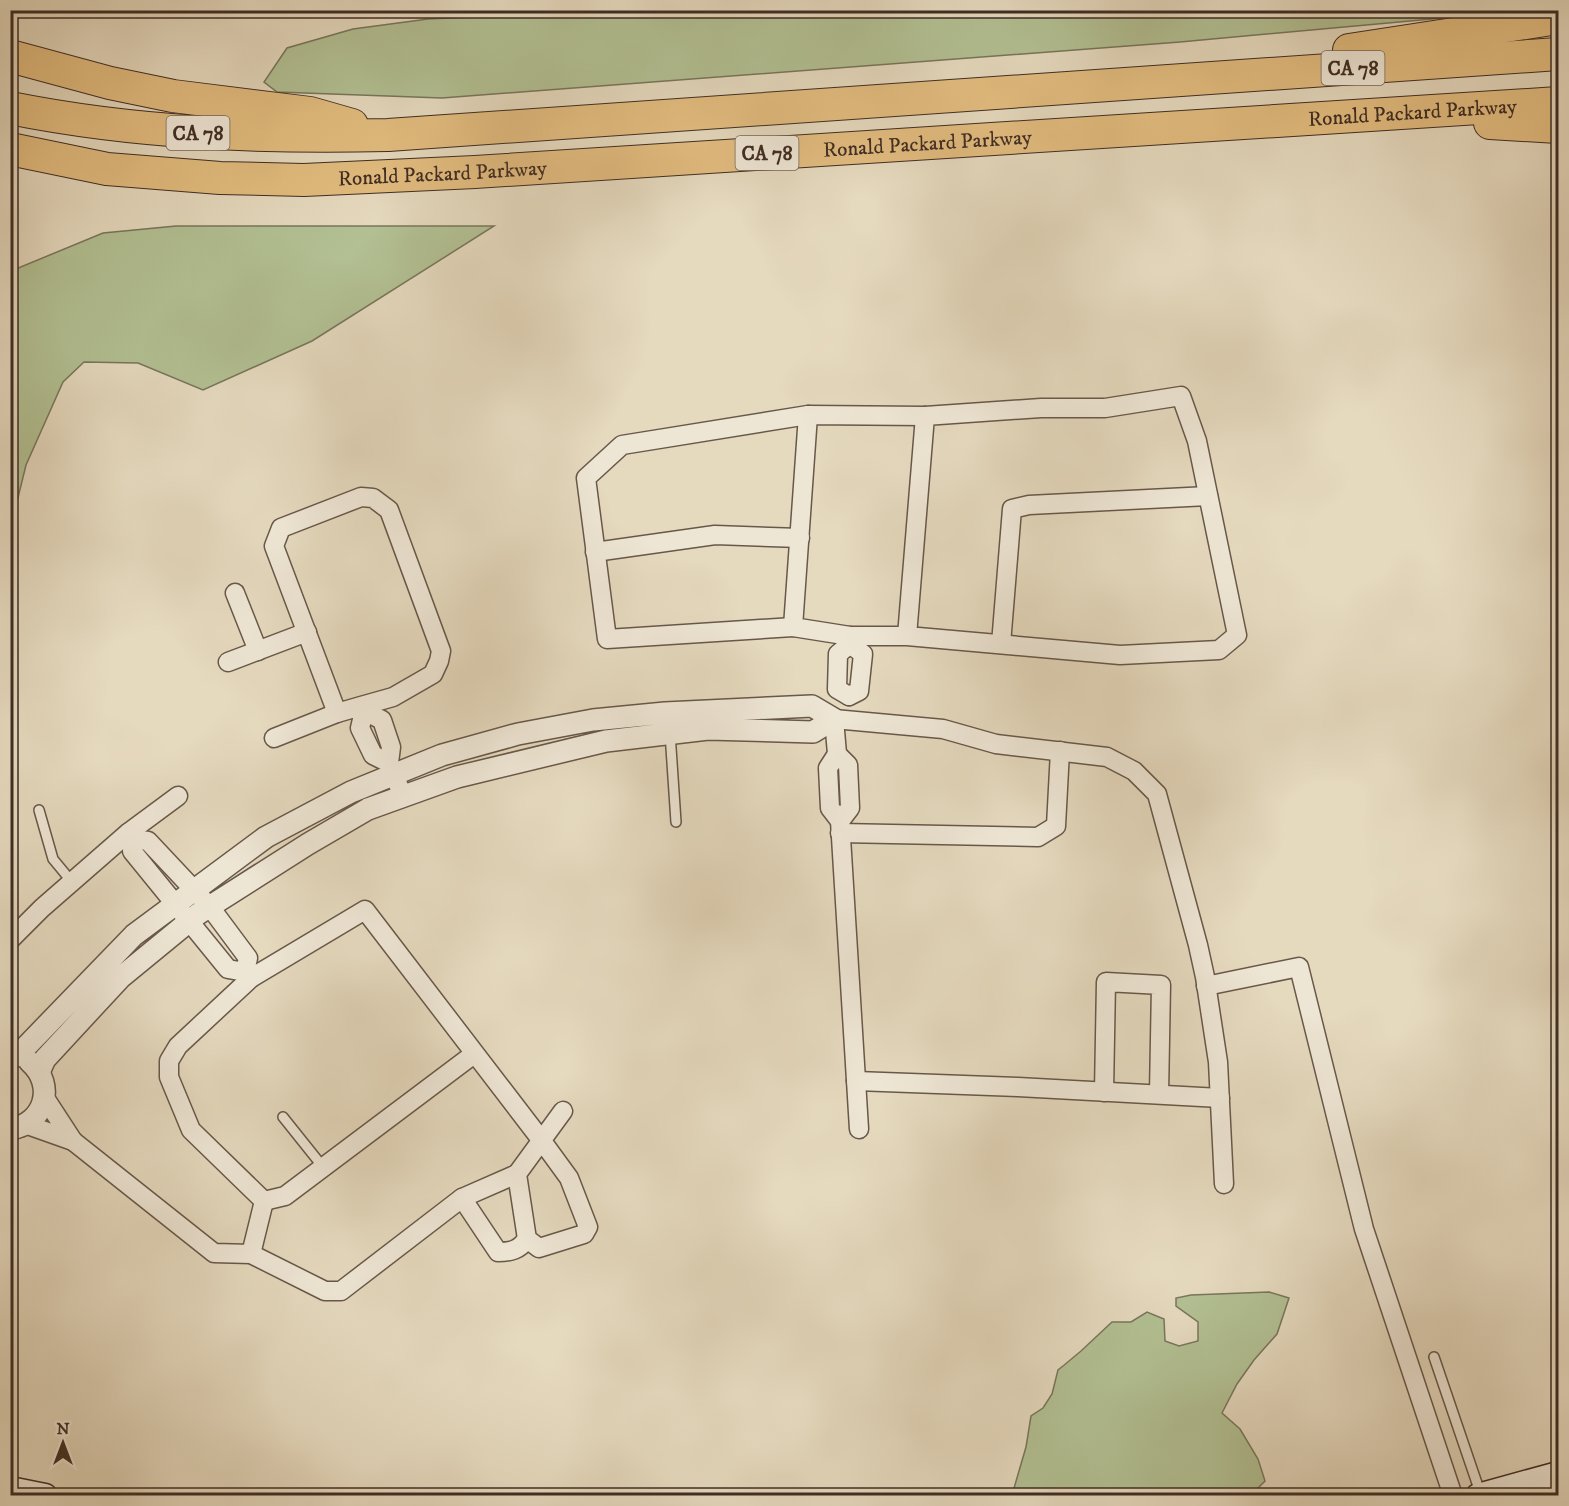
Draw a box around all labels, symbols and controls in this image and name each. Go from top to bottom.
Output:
road number: CA 78 [1322,51,1384,85]
street label: Ronald Packard Parkway [1307,94,1519,133]
road number: CA 78 [166,116,230,150]
street label: Ronald Packard Parkway [822,124,1034,164]
road number: CA 78 [736,136,798,170]
street label: Ronald Packard Parkway [337,155,549,192]
north arrow [33,1413,93,1473]
text: N [56,1419,70,1439]

